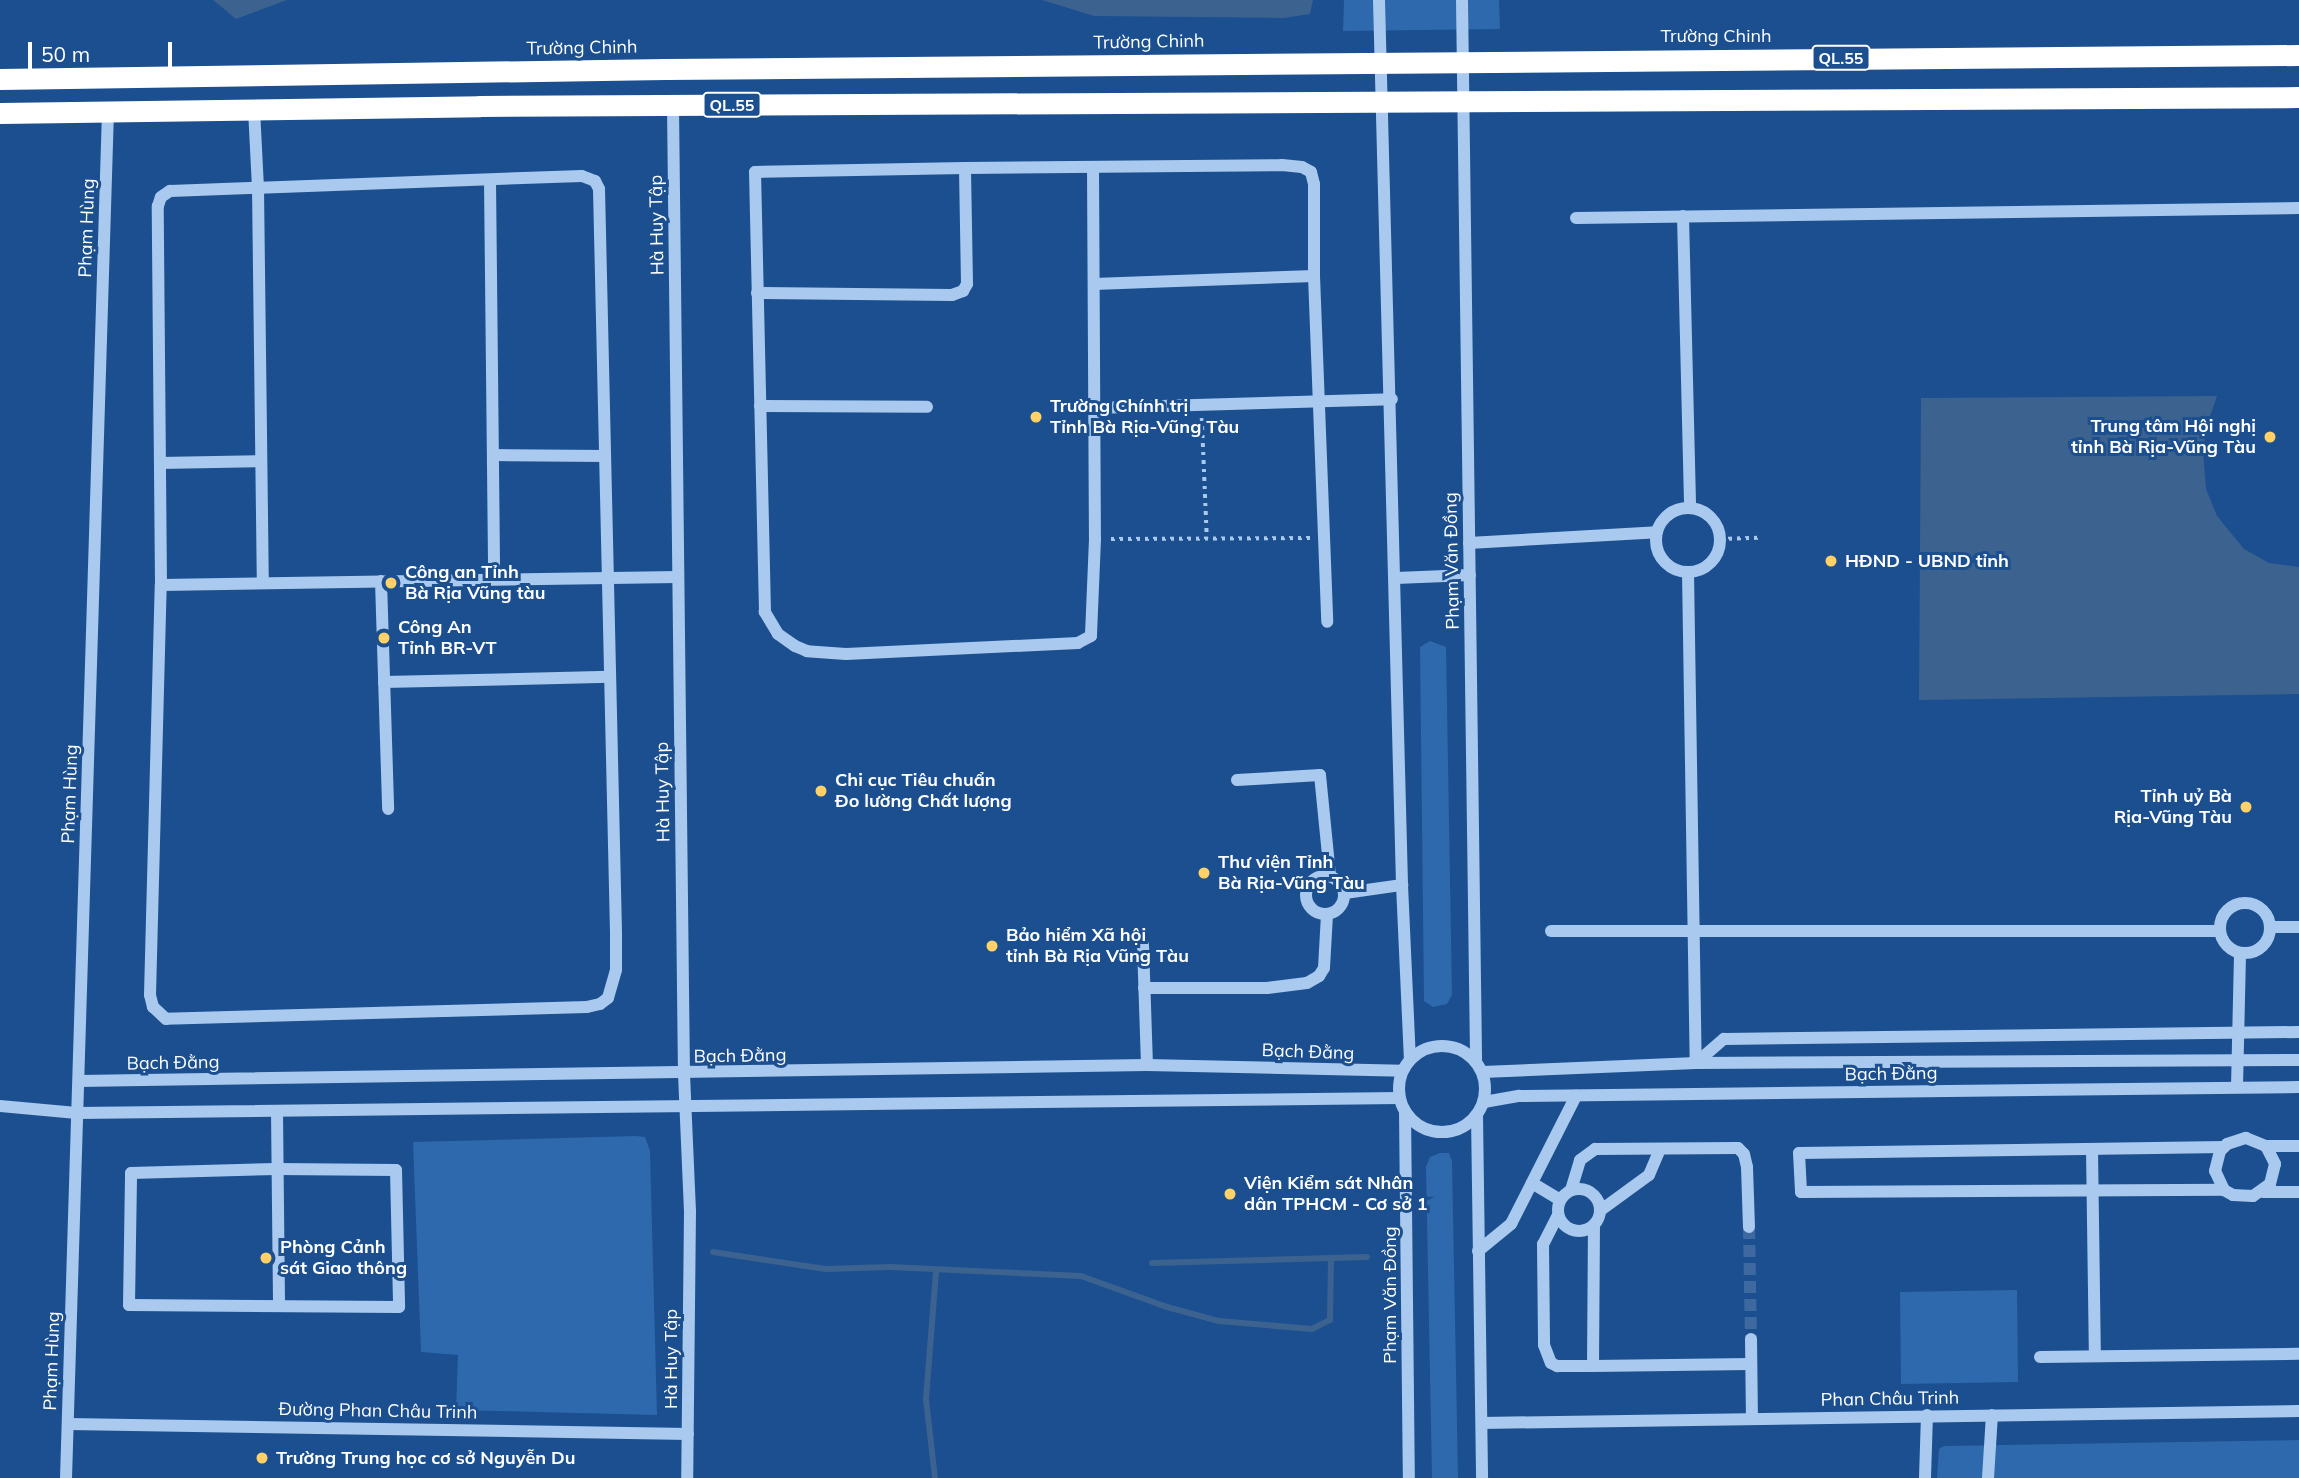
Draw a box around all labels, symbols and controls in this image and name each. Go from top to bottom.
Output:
street label: Trường Chinh [1660,25,1772,47]
scale bar [32,28,175,72]
street label: Trường Chinh [1093,30,1205,54]
street label: Trường Chinh [526,36,638,60]
text: 50 m [41,41,90,67]
road number: QL.55 [1811,46,1871,71]
road number: QL.55 [702,92,762,118]
street label: Hà Huy Tập [645,175,669,275]
street label: Phạm Hùng [74,178,100,278]
place label: Trường Chính trị Tỉnh Bà Rịa-Vũng Tàu [1050,396,1239,438]
marker: Trường Chính trị Tỉnh Bà Rịa-Vũng Tàu [1028,409,1044,425]
place label: Trung tâm Hội nghị tỉnh Bà Rịa-Vũng Tàu [2071,416,2256,458]
marker: Trung tâm Hội nghị tỉnh Bà Rịa-Vũng Tàu [2262,429,2278,445]
street label: Phạm Văn Đồng [1440,492,1464,630]
place label: HĐND - UBND tỉnh [1845,550,2009,572]
marker: HĐND - UBND tỉnh [1823,553,1839,569]
place label: Công an Tỉnh Bà Rịa Vũng tàu [405,562,545,604]
marker: Công an Tỉnh Bà Rịa Vũng tàu [383,575,399,591]
place label: Công An Tỉnh BR-VT [398,617,497,660]
marker: Công An Tỉnh BR-VT [376,630,392,646]
street label: Hà Huy Tập [651,742,675,842]
street label: Phạm Hùng [57,744,83,844]
place label: Chi cục Tiêu chuẩn Đo lường Chất lượng [835,770,1012,812]
marker: Chi cục Tiêu chuẩn Đo lường Chất lượng [813,783,829,799]
place label: Tỉnh uỷ Bà Rịa-Vũng Tàu [2114,786,2232,828]
marker: Tỉnh uỷ Bà Rịa-Vũng Tàu [2238,799,2254,815]
place label: Thư viện Tỉnh Bà Rịa-Vũng Tàu [1218,852,1365,894]
marker: Thư viện Tỉnh Bà Rịa-Vũng Tàu [1196,865,1212,881]
place label: Bảo hiểm Xã hội tỉnh Bà Rịa Vũng Tàu [1006,925,1189,968]
marker: Bảo hiểm Xã hội tỉnh Bà Rịa Vũng Tàu [984,938,1000,954]
street label: Bạch Đằng [1261,1040,1355,1064]
street label: Bạch Đằng [693,1044,787,1068]
street label: Bạch Đằng [126,1051,220,1075]
street label: Bạch Đằng [1844,1062,1938,1086]
place label: Viện Kiểm sát Nhân dân TPHCM - Cơ sở 1 [1244,1173,1428,1216]
marker: Viện Kiểm sát Nhân dân TPHCM - Cơ sở 1 [1222,1186,1238,1202]
street label: Phạm Văn Đồng [1379,1226,1401,1364]
place label: Phòng Cảnh sát Giao thông [280,1237,407,1280]
marker: Phòng Cảnh sát Giao thông [258,1250,274,1266]
street label: Hà Huy Tập [660,1309,682,1409]
street label: Phạm Hùng [39,1311,65,1411]
street label: Phan Châu Trinh [1821,1387,1959,1411]
street label: Đường Phan Châu Trinh [278,1398,478,1424]
place label: Trường Trung học cơ sở Nguyễn Du [276,1447,576,1469]
marker: Trường Trung học cơ sở Nguyễn Du [254,1450,270,1466]

